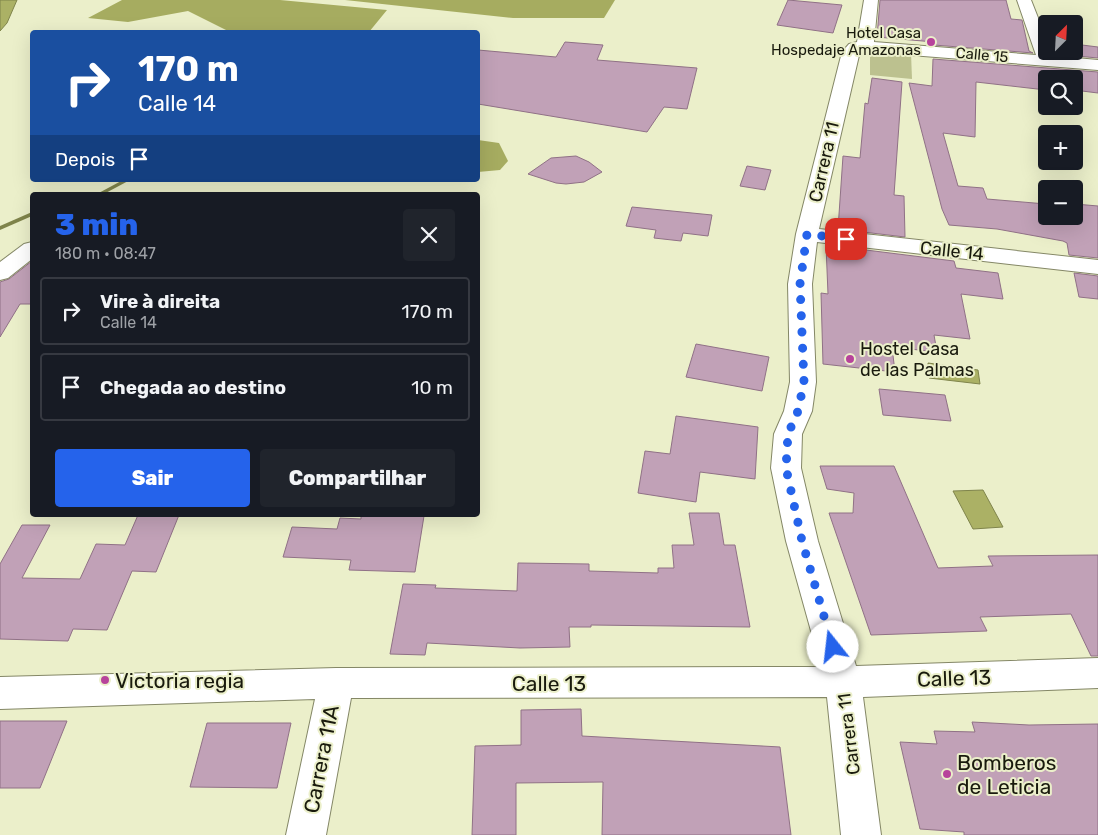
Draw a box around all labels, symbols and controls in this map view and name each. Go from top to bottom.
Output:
north arrow [1038,15,1082,60]
map controls [1038,15,1083,225]
place label: Hotel Casa Hospedaje Amazonas [771,24,921,59]
marker: Hotel Casa Hospedaje Amazonas [925,36,937,48]
street label: Calle 15 [955,44,1009,66]
text: 170 m [138,48,239,90]
icon: right [55,50,120,115]
button: search [1038,70,1083,115]
text: Calle 14 [138,90,216,117]
street label: Carrera 11 [804,120,844,204]
button: + [1038,125,1083,170]
icon: arrive [125,145,153,173]
text: Depois [55,148,115,171]
button: − [1038,180,1083,225]
text: 3 min [55,207,138,243]
button: close [403,209,455,261]
pin [825,218,867,260]
icon: arrive [832,225,860,253]
street label: Calle 14 [919,237,985,265]
text: 180 m · 08:47 [55,244,156,263]
text: Vire à direita [100,290,220,313]
icon: right [57,297,85,325]
text: 170 m [402,300,453,323]
text: Calle 14 [100,313,157,332]
place label: Hostel Casa de las Palmas [860,338,974,381]
marker: Hostel Casa de las Palmas [844,353,856,365]
icon: arrive [57,373,85,401]
text: Chegada ao destino [100,376,286,399]
text: 10 m [411,376,453,399]
button: Sair [55,449,250,507]
button: Compartilhar [260,449,455,507]
position arrow [806,620,858,672]
street label: Calle 13 [916,664,992,692]
place label: Victoria regia [115,668,244,693]
street label: Calle 13 [512,671,586,696]
marker: Victoria regia [99,674,111,686]
street label: Carrera 11 [833,692,865,776]
street label: Carrera 11A [298,703,344,815]
place label: Bomberos de Leticia [957,750,1057,799]
marker: Bomberos de Leticia [941,768,953,780]

